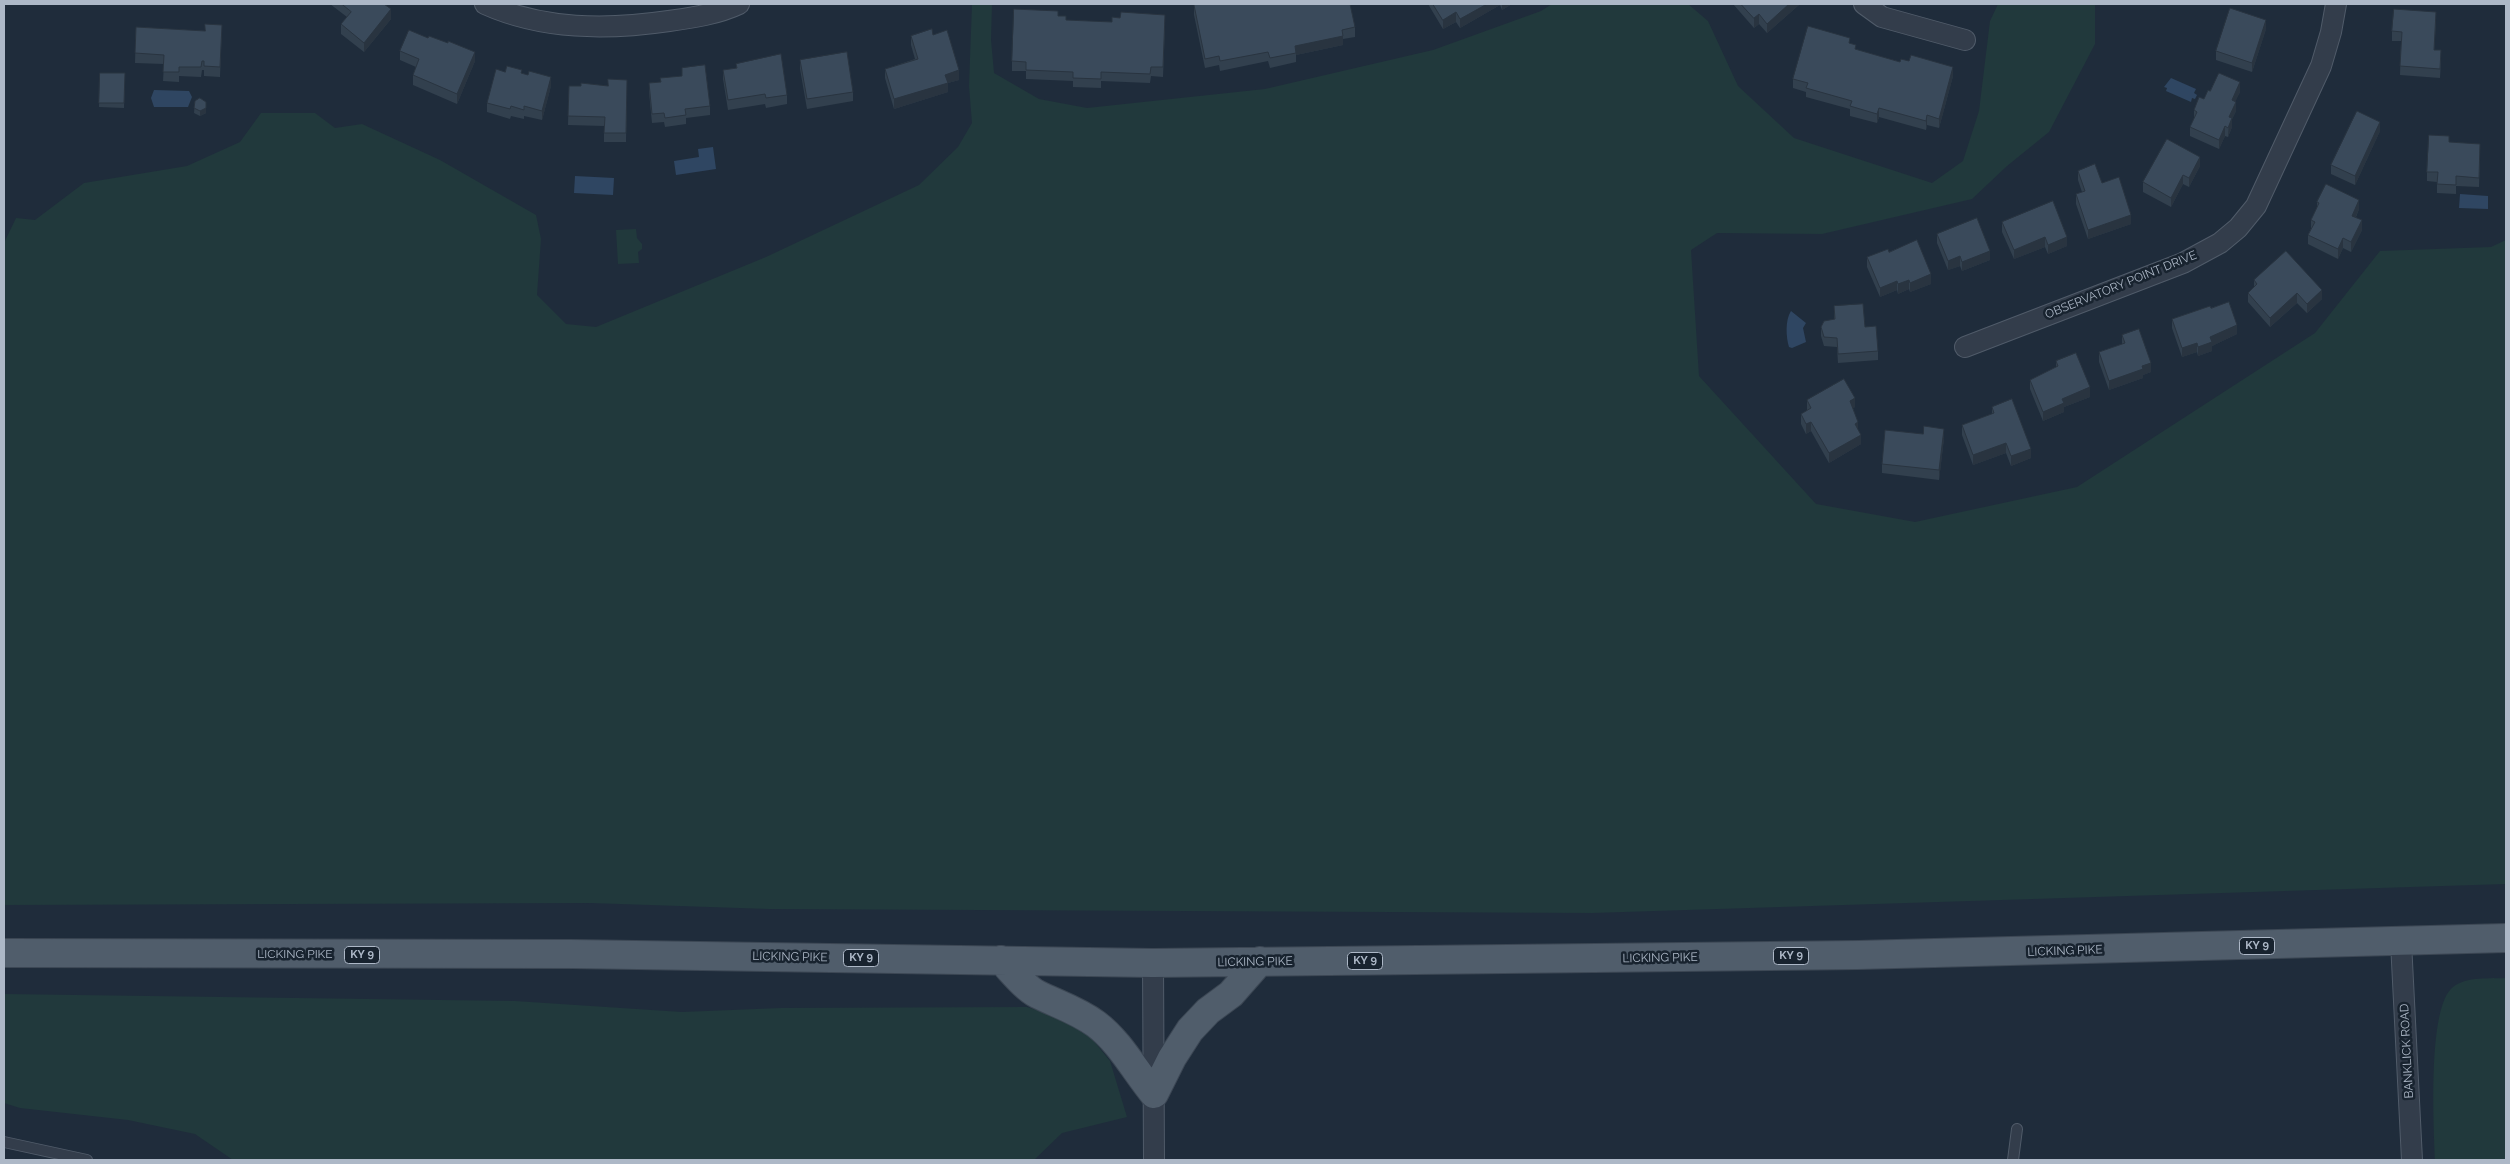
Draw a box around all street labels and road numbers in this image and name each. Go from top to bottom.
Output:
street label: OBSERVATORY POINT DRIVE [2043,248,2199,322]
road number: KY 9 [2240,938,2274,954]
street label: LICKING PIKE [2027,942,2103,960]
road number: KY 9 [344,946,380,964]
street label: LICKING PIKE [257,947,333,961]
road number: KY 9 [1774,948,1808,964]
street label: LICKING PIKE [752,949,828,965]
road number: KY 9 [844,950,878,966]
street label: LICKING PIKE [1622,950,1698,966]
road number: KY 9 [1348,952,1382,969]
street label: LICKING PIKE [1217,954,1293,970]
street label: BANKLICK ROAD [2397,1003,2417,1099]

